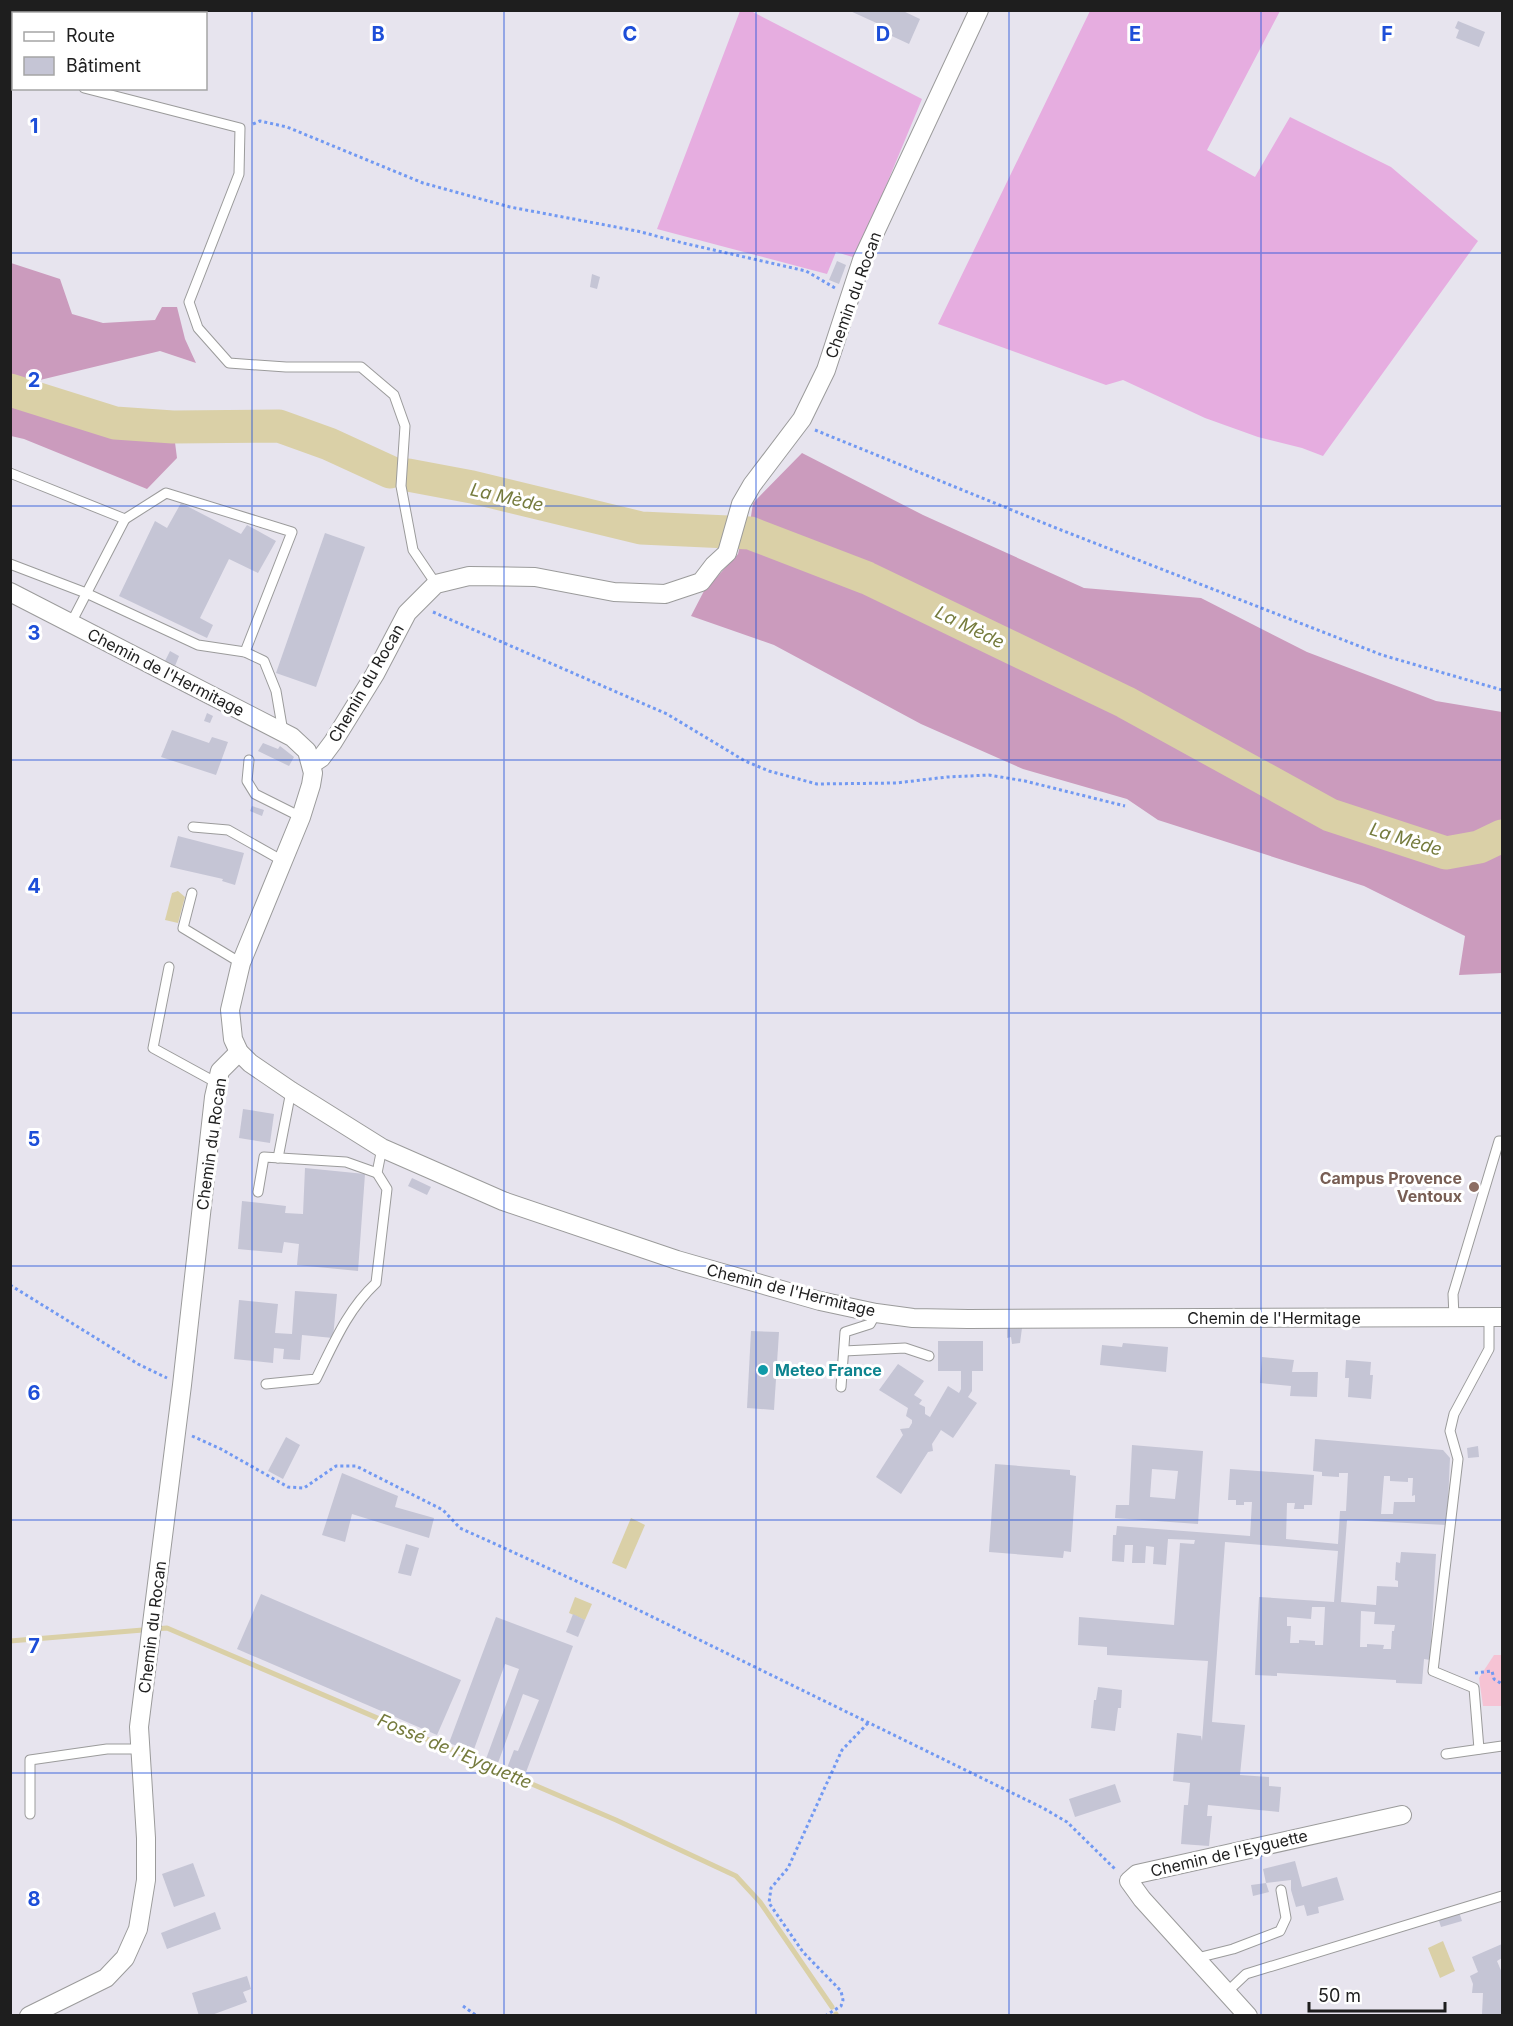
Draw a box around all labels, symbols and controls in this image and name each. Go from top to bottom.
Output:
legend [12,12,207,90]
text: B [371,22,385,46]
text: C [623,22,637,46]
text: D [876,22,890,46]
text: E [1129,22,1141,46]
text: F [1381,22,1393,46]
text: Route [66,25,115,46]
text: Bâtiment [66,55,141,76]
text: 1 [30,114,38,138]
street label: Chemin du Rocan [821,229,885,361]
text: 2 [28,368,40,392]
water label: La Mède [468,478,546,516]
water label: La Mède [932,601,1008,653]
street label: Chemin du Rocan [324,620,408,746]
text: 3 [28,621,40,645]
street label: Chemin de l'Hermitage [84,624,248,720]
water label: La Mède [1367,818,1445,860]
text: 4 [27,874,41,898]
street label: Chemin du Rocan [192,1077,230,1211]
text: 5 [28,1127,40,1151]
place label: Campus Provence Ventoux [1320,1168,1462,1206]
marker: Campus Provence Ventoux [1467,1180,1481,1194]
street label: Chemin de l'Hermitage [704,1259,878,1321]
street label: Chemin de l'Hermitage [1187,1308,1361,1328]
place label: Meteo France [775,1360,882,1380]
marker: Meteo France [756,1363,770,1377]
text: 6 [28,1381,41,1405]
street label: Chemin du Rocan [134,1560,170,1694]
text: 7 [28,1634,40,1658]
water label: Fossé de l'Eyguette [375,1709,535,1793]
street label: Chemin de l'Eyguette [1148,1825,1310,1881]
text: 8 [27,1887,41,1911]
scale bar [1309,1975,1446,2013]
text: 50 m [1318,1985,1361,2006]

